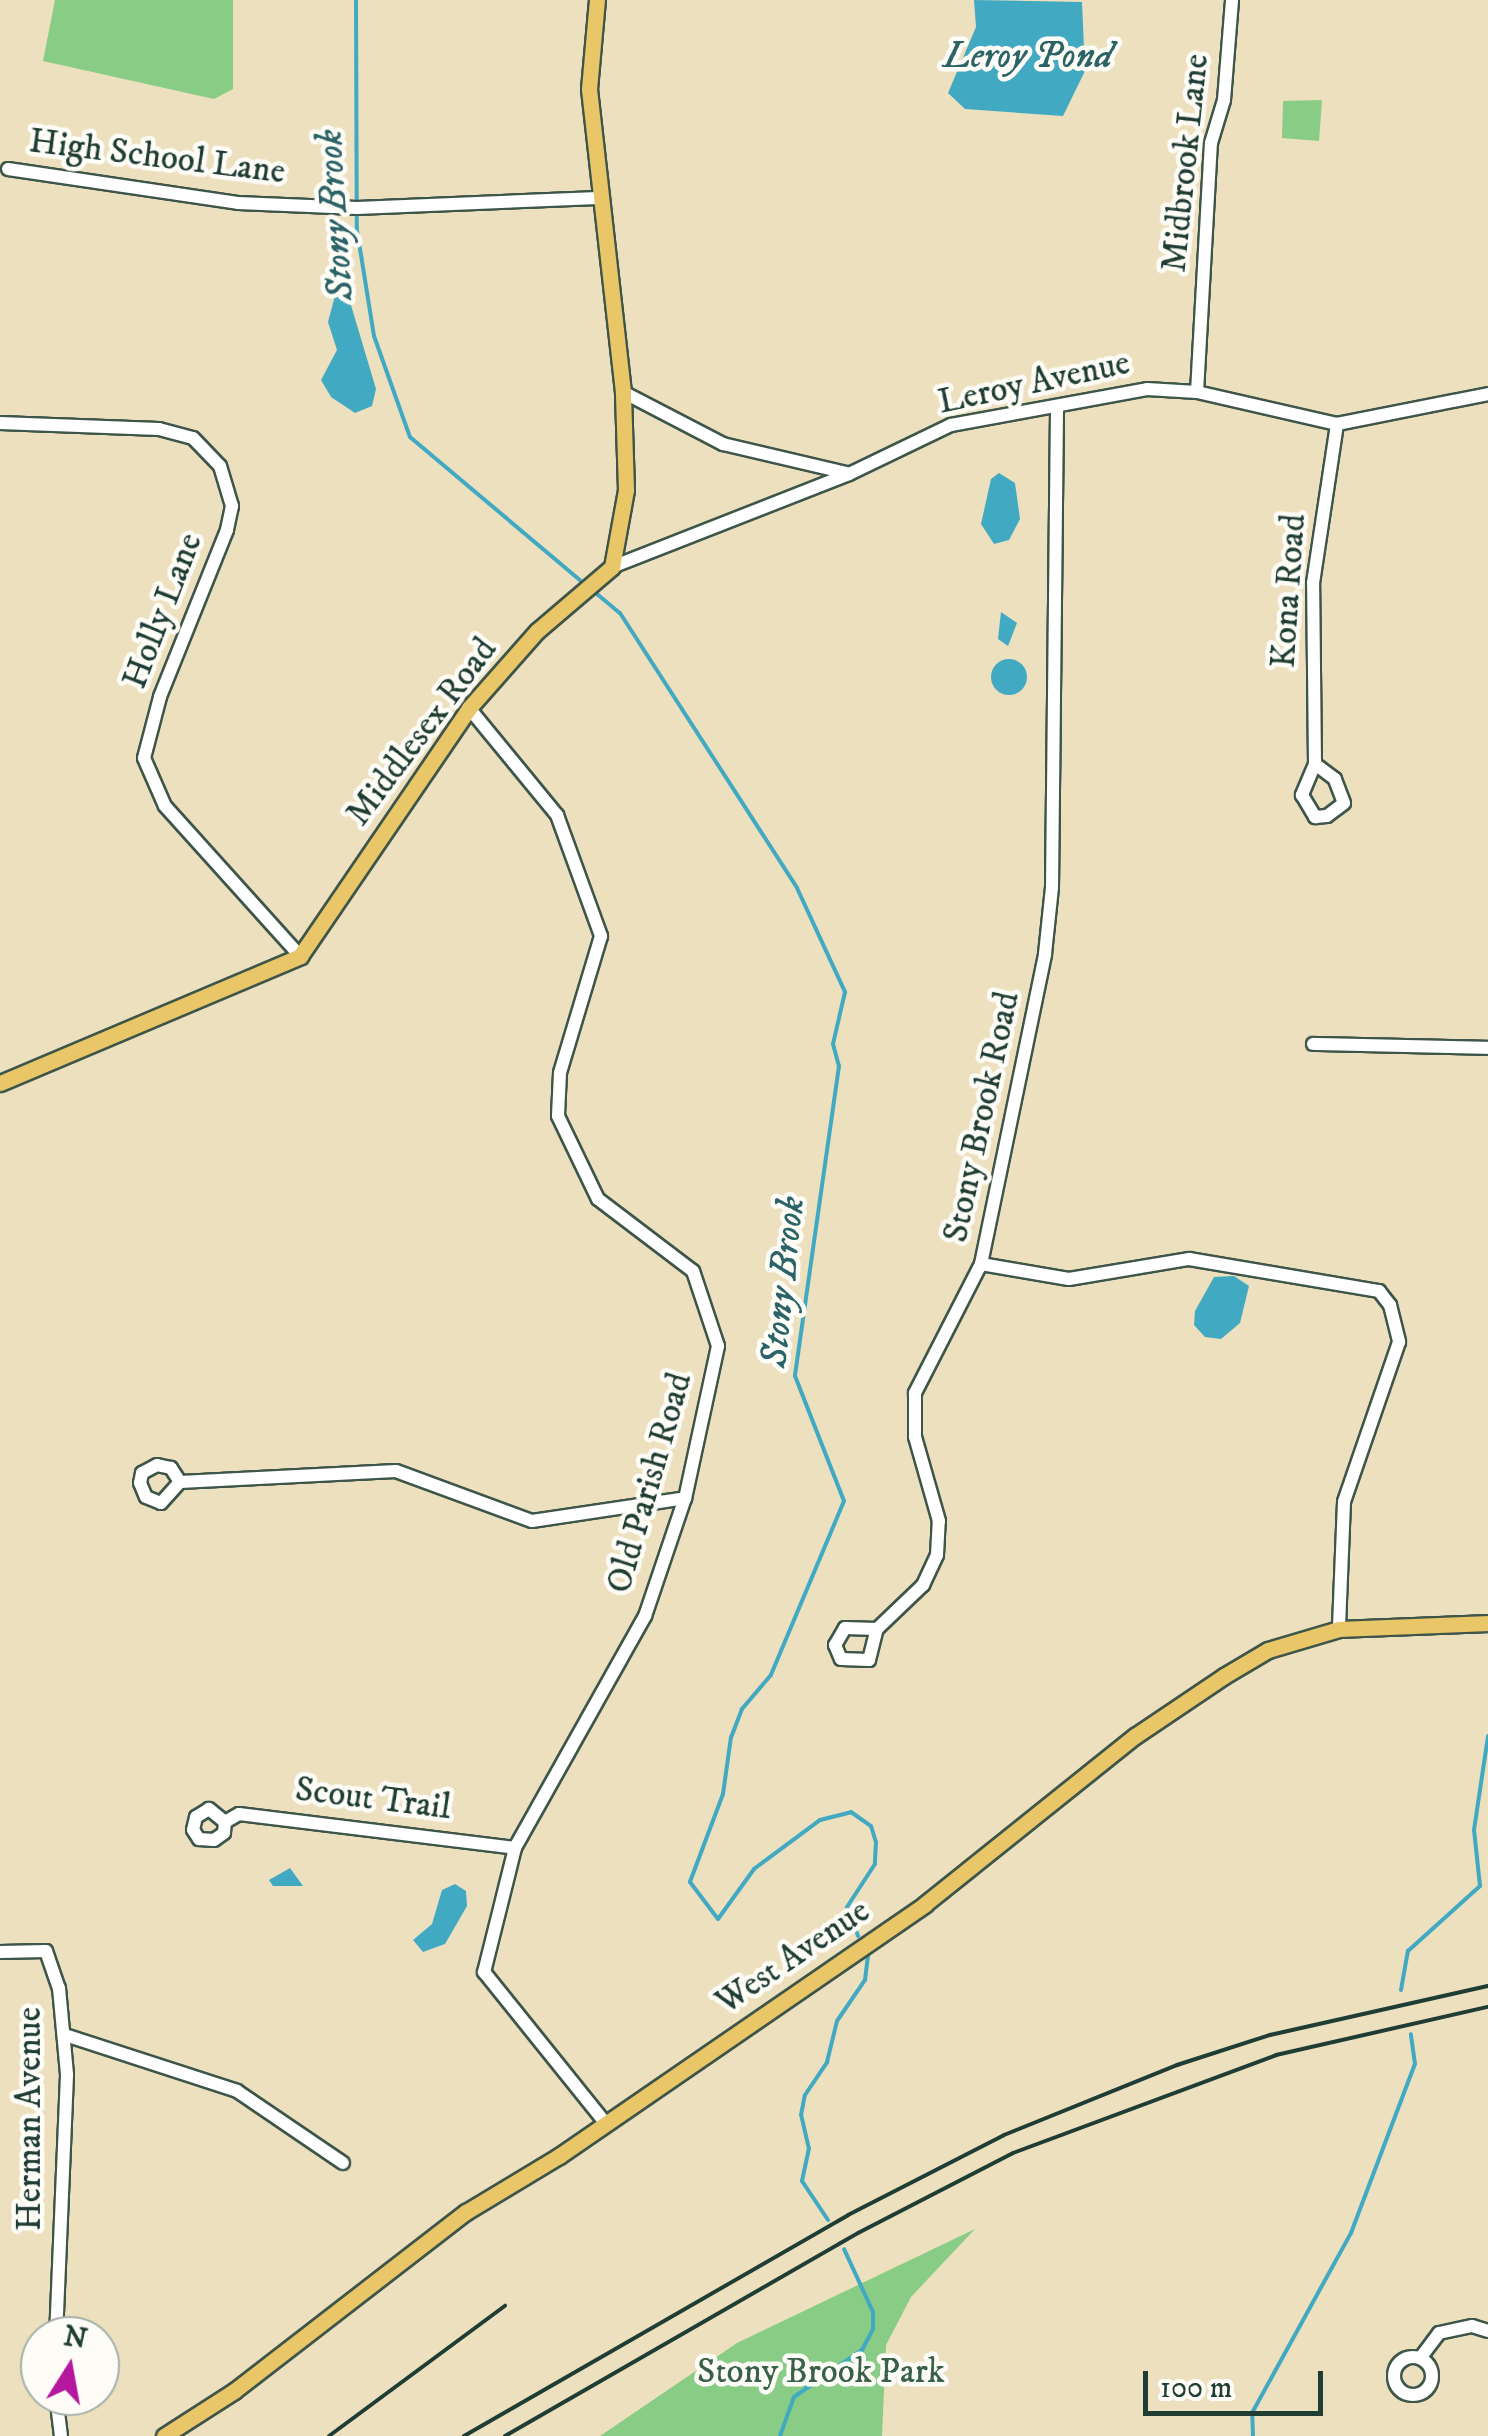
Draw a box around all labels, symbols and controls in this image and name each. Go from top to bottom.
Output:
water label: Leroy Pond [943,34,1113,80]
street label: Midbrook Lane [1154,52,1218,274]
street label: High School Lane [27,120,287,194]
water label: Stony Brook [307,128,365,302]
street label: Leroy Avenue [934,342,1134,424]
street label: Kona Road [1263,513,1315,669]
street label: Holly Lane [114,527,212,695]
street label: Middlesex Road [338,630,506,834]
street label: Stony Brook Road [935,988,1029,1246]
water label: Stony Brook [752,1194,816,1370]
street label: Old Parish Road [598,1368,702,1598]
street label: Scout Trail [293,1769,453,1829]
street label: West Avenue [708,1890,878,2024]
street label: Herman Avenue [9,2007,51,2231]
north arrow [20,2316,120,2416]
text: N [61,2319,90,2357]
park label: Stony Brook Park [697,2351,945,2393]
scale bar [1148,2351,1328,2413]
text: 100 m [1160,2370,1232,2407]

